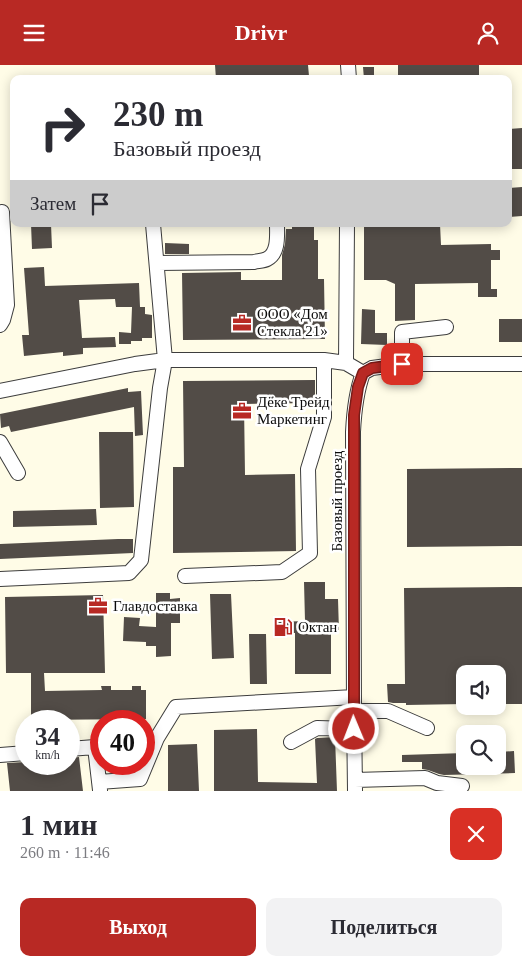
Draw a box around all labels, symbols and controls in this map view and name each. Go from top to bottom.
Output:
icon: menu [20,19,48,47]
icon: person [474,19,502,47]
text: Drivr [235,20,287,45]
icon: right [30,95,95,160]
text: 230 m [113,95,203,134]
text: Базовый проезд [113,136,261,161]
icon: arrive [86,190,114,218]
text: Затем [30,193,76,214]
place label: ООО «Дом Стекла 21» [257,306,328,339]
office icon: ООО «Дом Стекла 21» [231,312,253,334]
pin [381,343,423,385]
icon: arrive [388,350,416,378]
place label: Дёке Трейд Маркетинг [257,394,330,427]
office icon: Дёке Трейд Маркетинг [231,400,253,422]
street label: Базовый проезд [329,450,345,551]
office icon: Главдоставка [87,595,109,617]
place label: Главдоставка [113,598,198,614]
fuel station icon: Октан [272,616,294,638]
place label: Октан [298,619,337,635]
map controls [456,665,506,775]
button: sound [456,665,506,715]
position arrow [327,702,379,754]
speed limit sign: 40 [90,710,155,775]
text: 34 [35,723,60,750]
button: search [456,725,506,775]
text: km/h [35,748,60,762]
text: 1 мин [20,808,98,841]
button: close [450,808,502,860]
text: 260 m · 11:46 [20,844,110,861]
button: Выход [20,898,256,956]
button: Поделиться [266,898,502,956]

